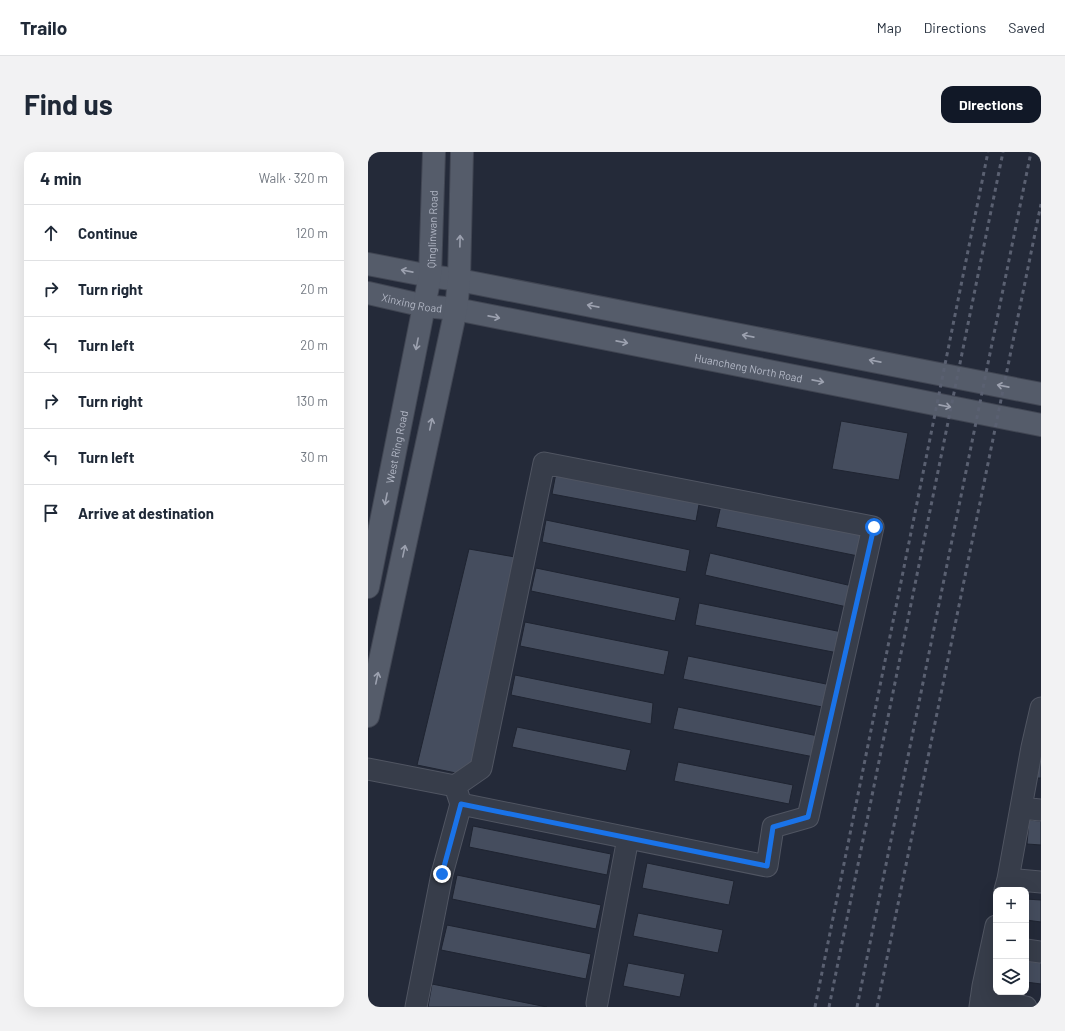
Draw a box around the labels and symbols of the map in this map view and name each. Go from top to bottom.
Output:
street label: Qinglinwan Road [424,190,439,268]
one-way arrow [456,235,464,248]
one-way arrow [400,267,413,275]
street label: Xinxing Road [380,290,443,314]
one-way arrow [586,302,599,310]
one-way arrow [487,313,500,321]
one-way arrow [741,332,754,340]
one-way arrow [412,338,420,351]
one-way arrow [615,338,628,346]
street label: Huancheng North Road [693,350,804,384]
one-way arrow [869,357,882,365]
one-way arrow [811,377,824,385]
one-way arrow [997,382,1010,390]
one-way arrow [939,402,952,410]
street label: West Ring Road [382,409,410,484]
one-way arrow [428,418,436,431]
one-way arrow [381,492,389,505]
route start [865,518,883,536]
one-way arrow [400,545,408,558]
one-way arrow [373,672,381,685]
route end [433,865,451,883]

